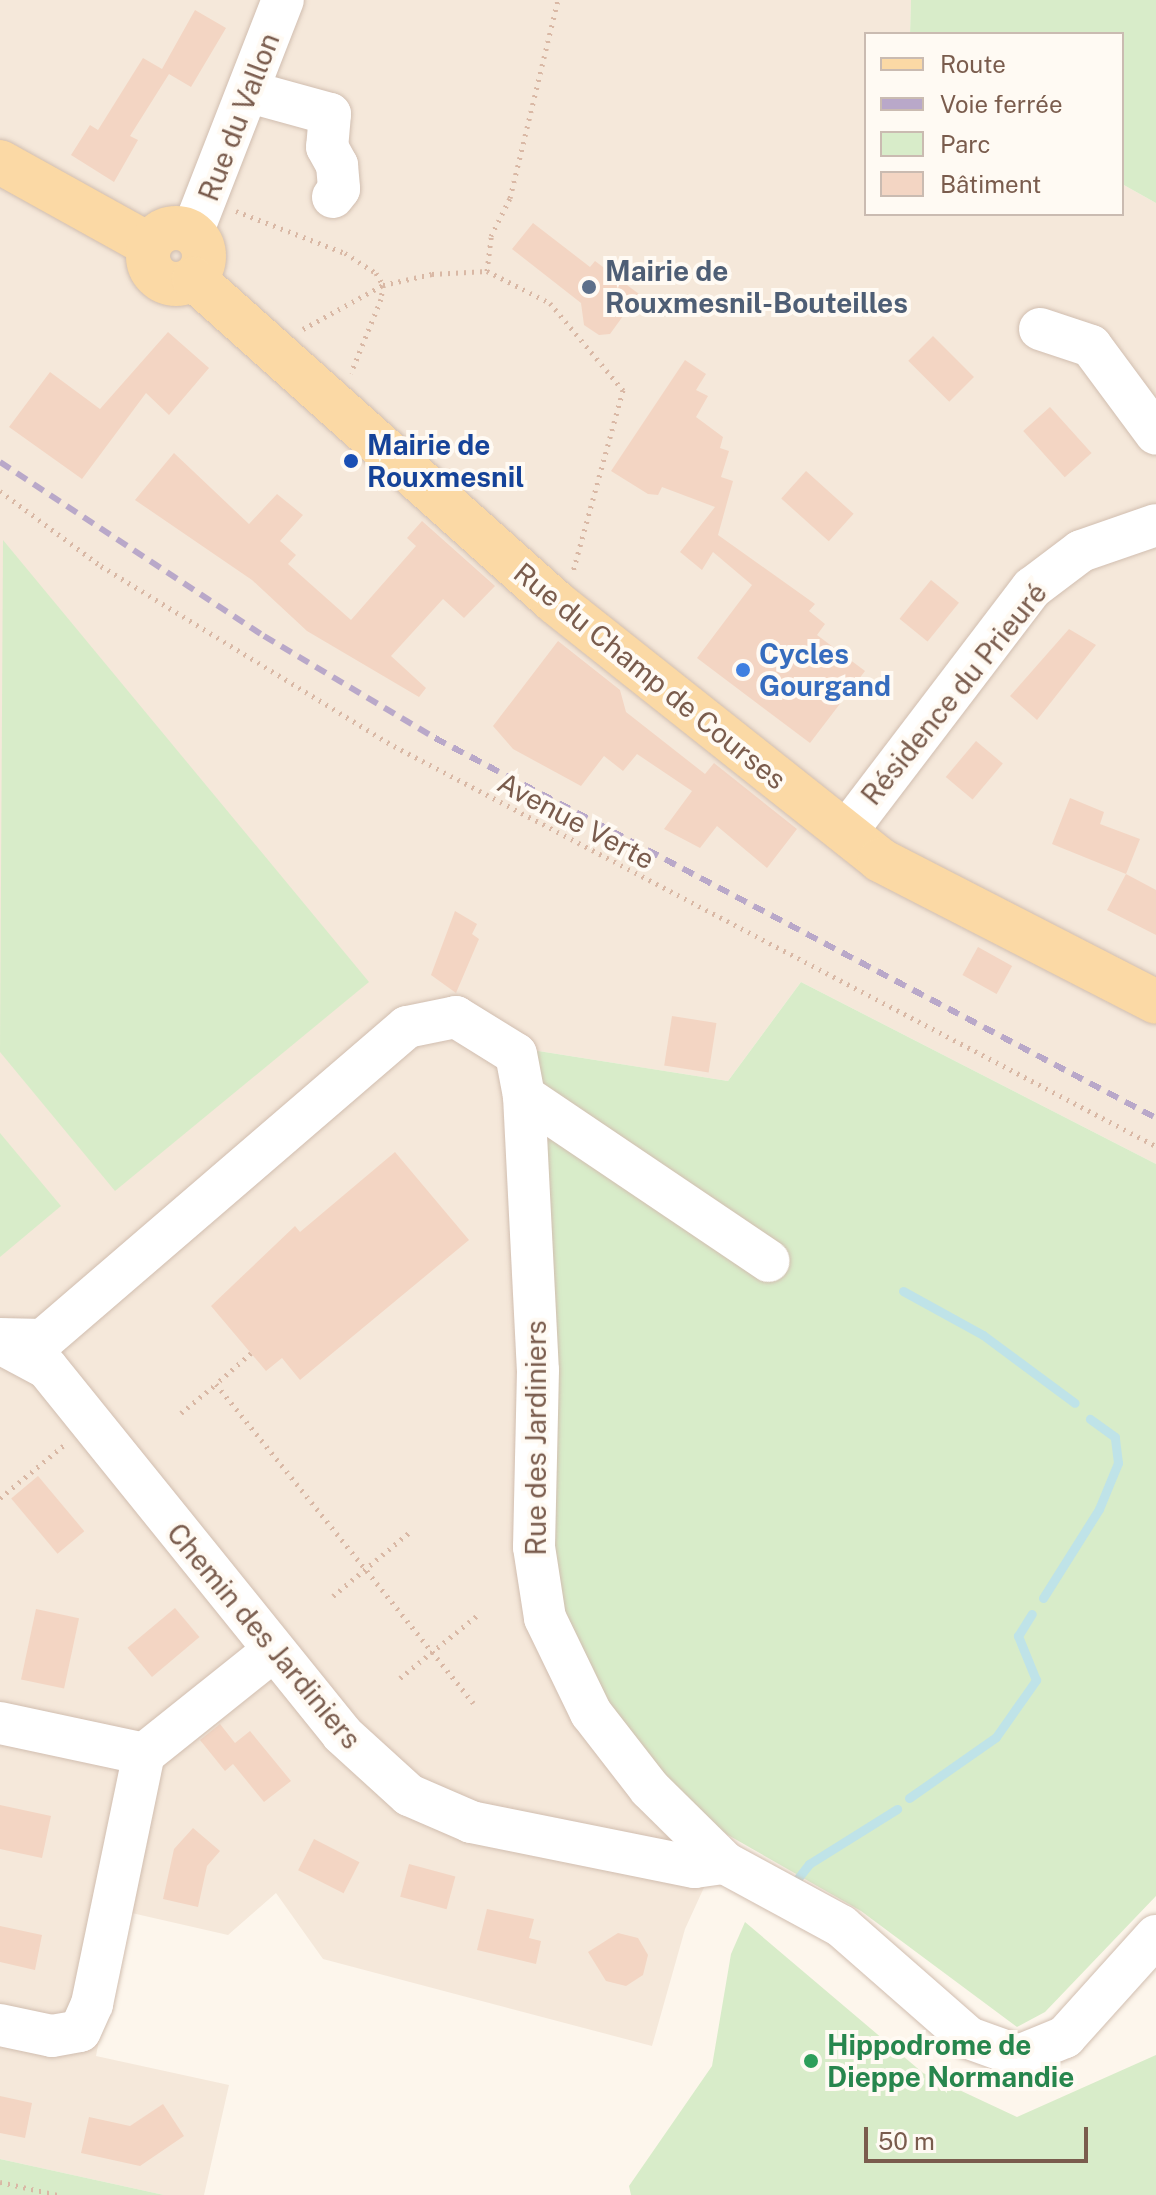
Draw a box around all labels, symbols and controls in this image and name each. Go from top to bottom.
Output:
street label: Rue du Vallon [191,28,287,206]
legend [864,32,1124,216]
text: Route [940,50,1006,78]
text: Voie ferrée [940,90,1063,118]
text: Parc [940,130,991,158]
text: Bâtiment [940,170,1041,198]
place label: Mairie de Rouxmesnil-Bouteilles [605,254,908,320]
marker: Mairie de Rouxmesnil-Bouteilles [580,278,598,296]
place label: Mairie de Rouxmesnil [367,428,524,494]
marker: Mairie de Rouxmesnil [342,452,360,470]
street label: Rue du Champ de Courses [507,555,793,797]
street label: Résidence du Prieuré [854,576,1054,812]
place label: Cycles Gourgand [759,637,891,703]
marker: Cycles Gourgand [734,661,752,679]
street label: Avenue Verte [492,765,660,877]
street label: Rue des Jardiniers [519,1320,553,1556]
street label: Chemin des Jardiniers [160,1516,368,1756]
place label: Hippodrome de Dieppe Normandie [827,2028,1075,2094]
marker: Hippodrome de Dieppe Normandie [802,2052,820,2070]
scale bar [868,2111,1092,2161]
text: 50 m [878,2127,935,2155]

